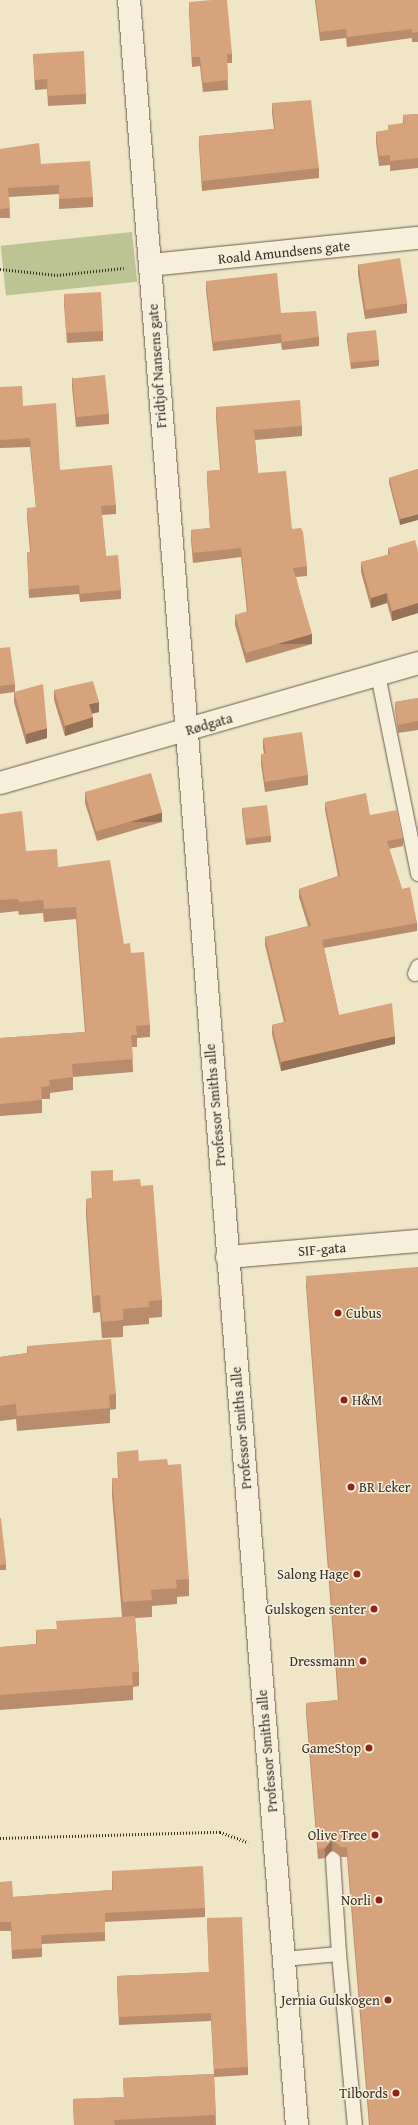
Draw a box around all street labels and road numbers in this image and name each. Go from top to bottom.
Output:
street label: Roald Amundsens gate [217,237,351,267]
street label: Fridtjof Nansens gate [144,303,170,429]
street label: Rødgata [184,709,234,739]
street label: Professor Smiths alle [201,1043,229,1167]
street label: SIF-gata [297,1239,347,1259]
street label: Professor Smiths alle [227,1366,255,1490]
street label: Professor Smiths alle [253,1689,281,1813]

